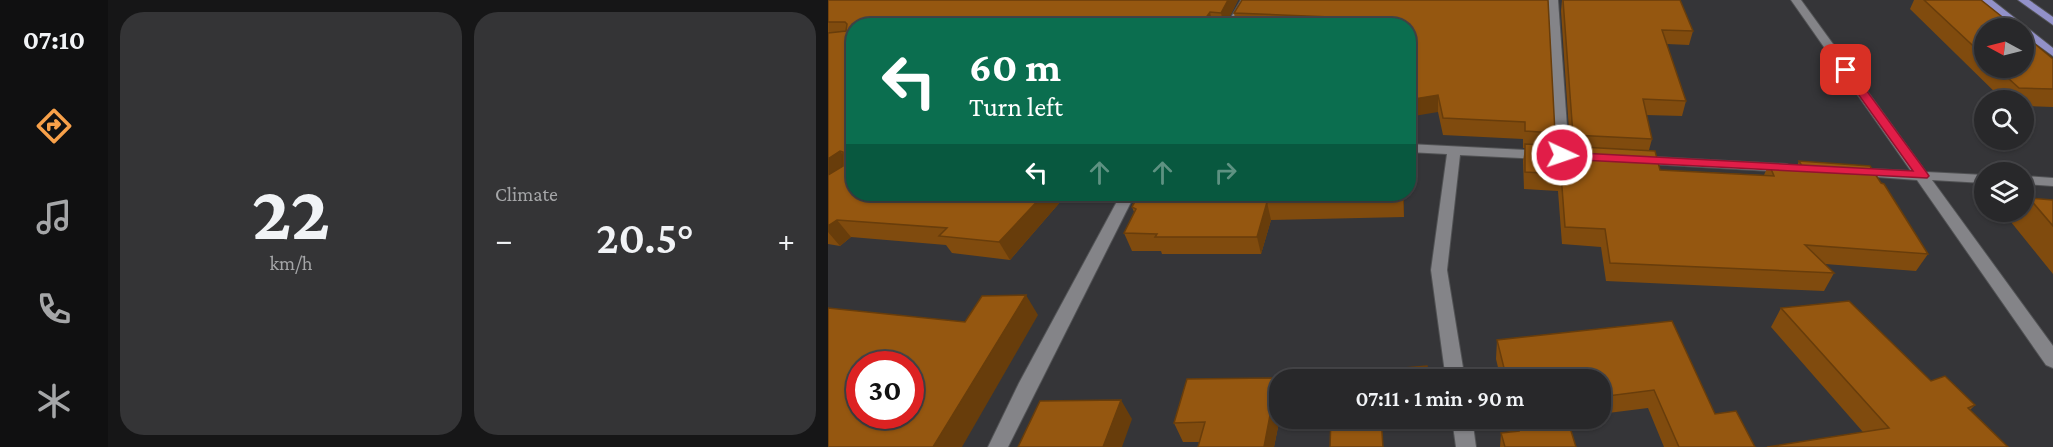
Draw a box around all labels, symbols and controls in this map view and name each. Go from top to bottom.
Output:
north arrow [1974,18,2034,78]
map controls [1974,18,2034,222]
text: 07:10 [23,25,85,55]
icon: left [870,42,948,120]
text: 60 m [969,43,1061,90]
pin [1820,44,1871,95]
icon: arrive [1829,53,1862,86]
button: search [1974,90,2034,150]
text: Turn left [969,92,1063,122]
icon: directions [33,105,75,147]
position arrow [1530,123,1594,187]
icon: left [1020,156,1053,189]
icon: ahead [1083,156,1116,189]
icon: ahead [1146,156,1179,189]
icon: right [1209,156,1242,189]
button: layers [1974,162,2034,222]
text: 22 [252,169,330,256]
text: Climate [495,183,558,205]
icon: music [33,196,75,238]
text: 20.5° [596,213,694,263]
text: − [495,221,512,258]
text: + [778,221,795,258]
text: km/h [269,252,313,274]
icon: phone [33,288,75,330]
speed limit sign: 30 [846,351,924,429]
icon: climate [33,380,75,422]
text: 07:11 · 1 min · 90 m [1356,386,1524,411]

